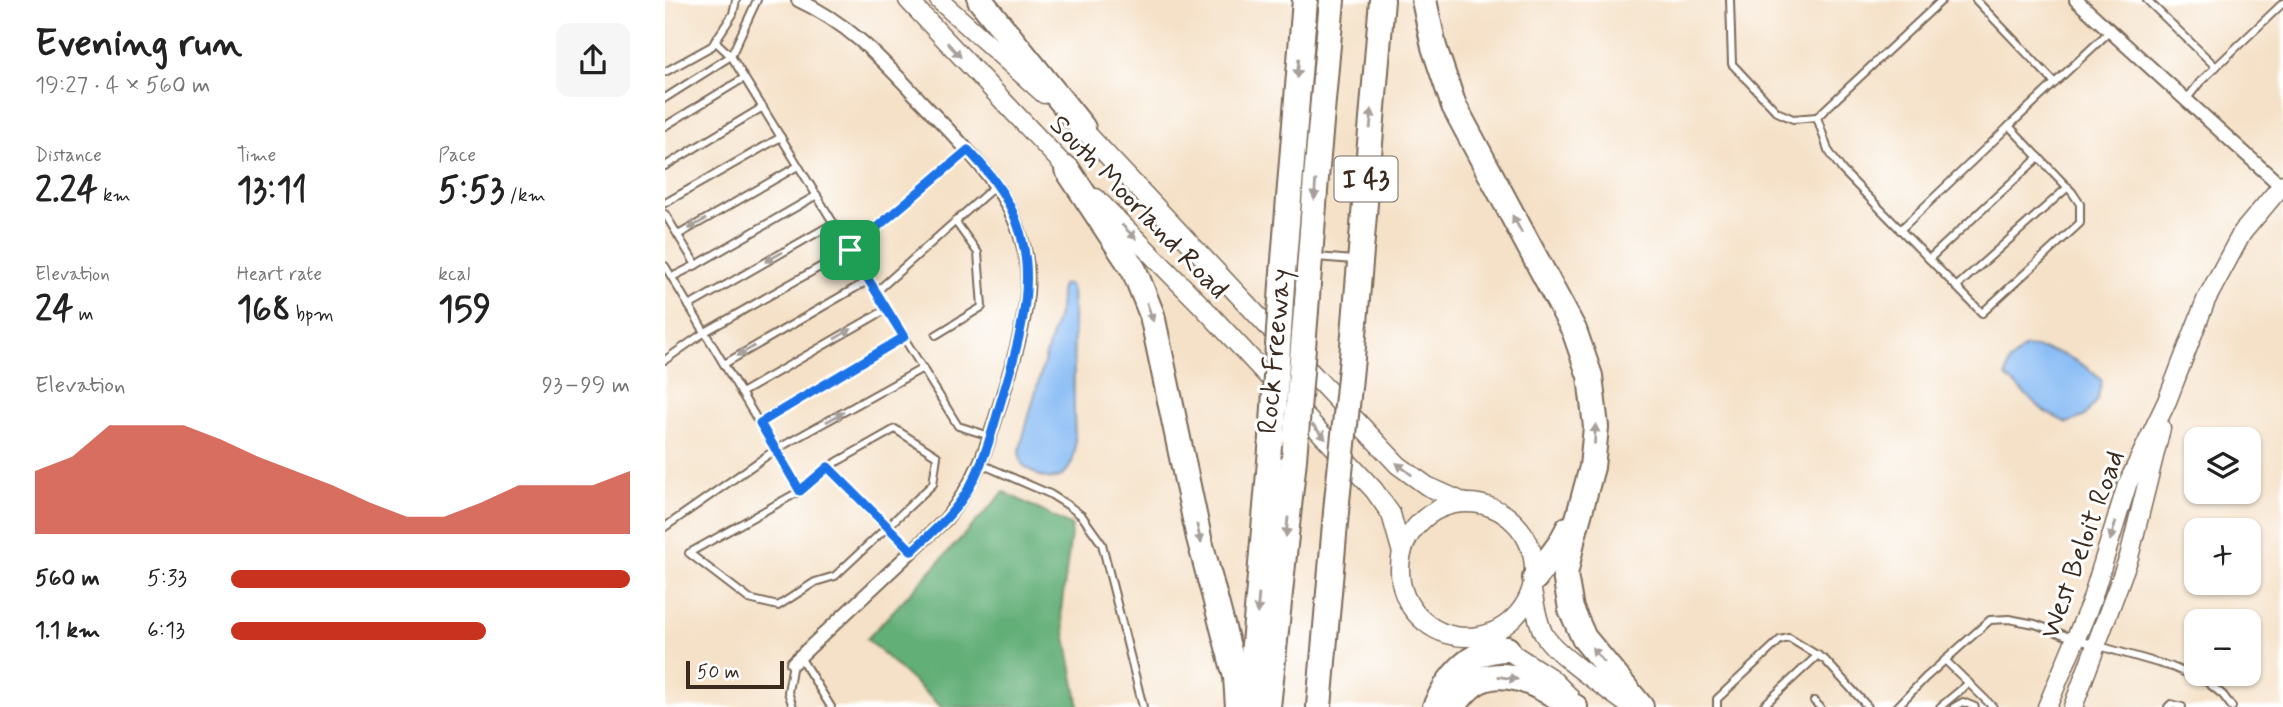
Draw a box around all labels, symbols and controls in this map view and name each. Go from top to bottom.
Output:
text: Evening run [35,20,242,69]
button: share [556,23,630,97]
one-way arrow [946,41,962,59]
one-way arrow [1292,57,1303,79]
text: 19:27 · 4 × 560 m [35,71,210,101]
street label: South Moorland Road [1041,108,1236,308]
one-way arrow [1366,108,1377,130]
text: Distance [35,143,102,168]
text: Time [237,143,276,168]
text: Pace [438,143,476,168]
road number: I 43 [1335,156,1397,202]
text: 2.24 [35,168,98,214]
text: 13:11 [237,168,307,214]
text: 5:53 [438,168,504,214]
one-way arrow [1309,179,1320,201]
text: km [98,183,131,208]
text: /km [504,183,546,208]
one-way arrow [1511,214,1523,233]
one-way arrow [687,218,707,230]
pin [820,220,880,280]
one-way arrow [1120,223,1136,240]
icon: arrive [831,231,869,269]
one-way arrow [765,251,784,263]
text: Elevation [35,262,110,287]
text: Heart rate [237,262,322,287]
text: kcal [438,262,470,287]
street label: Rock Freeway [1250,267,1301,435]
text: 24 [35,287,73,333]
text: 168 [237,287,291,333]
text: 159 [438,287,491,333]
one-way arrow [1145,301,1156,322]
text: m [73,302,94,327]
text: bpm [291,302,334,327]
one-way arrow [833,329,853,341]
one-way arrow [736,345,756,357]
text: Elevation [35,371,126,401]
text: 93–99 m [542,371,630,401]
one-way arrow [825,411,845,423]
one-way arrow [1590,422,1601,444]
one-way arrow [1311,423,1327,440]
map controls [2184,427,2261,686]
button: layers [2184,427,2261,504]
street label: West Beloit Road [2032,446,2135,644]
one-way arrow [1395,461,1413,476]
one-way arrow [1281,516,1292,538]
button: + [2184,518,2261,595]
one-way arrow [2107,521,2117,542]
one-way arrow [1193,523,1204,545]
text: 560 m [35,564,100,594]
text: 5:33 [147,564,187,594]
one-way arrow [1252,593,1263,615]
button: − [2184,609,2261,686]
text: 1.1 km [35,616,100,646]
text: 6:13 [147,616,185,646]
one-way arrow [1590,646,1605,664]
scale bar [686,658,784,690]
text: 50 m [697,660,740,685]
one-way arrow [1497,673,1519,684]

